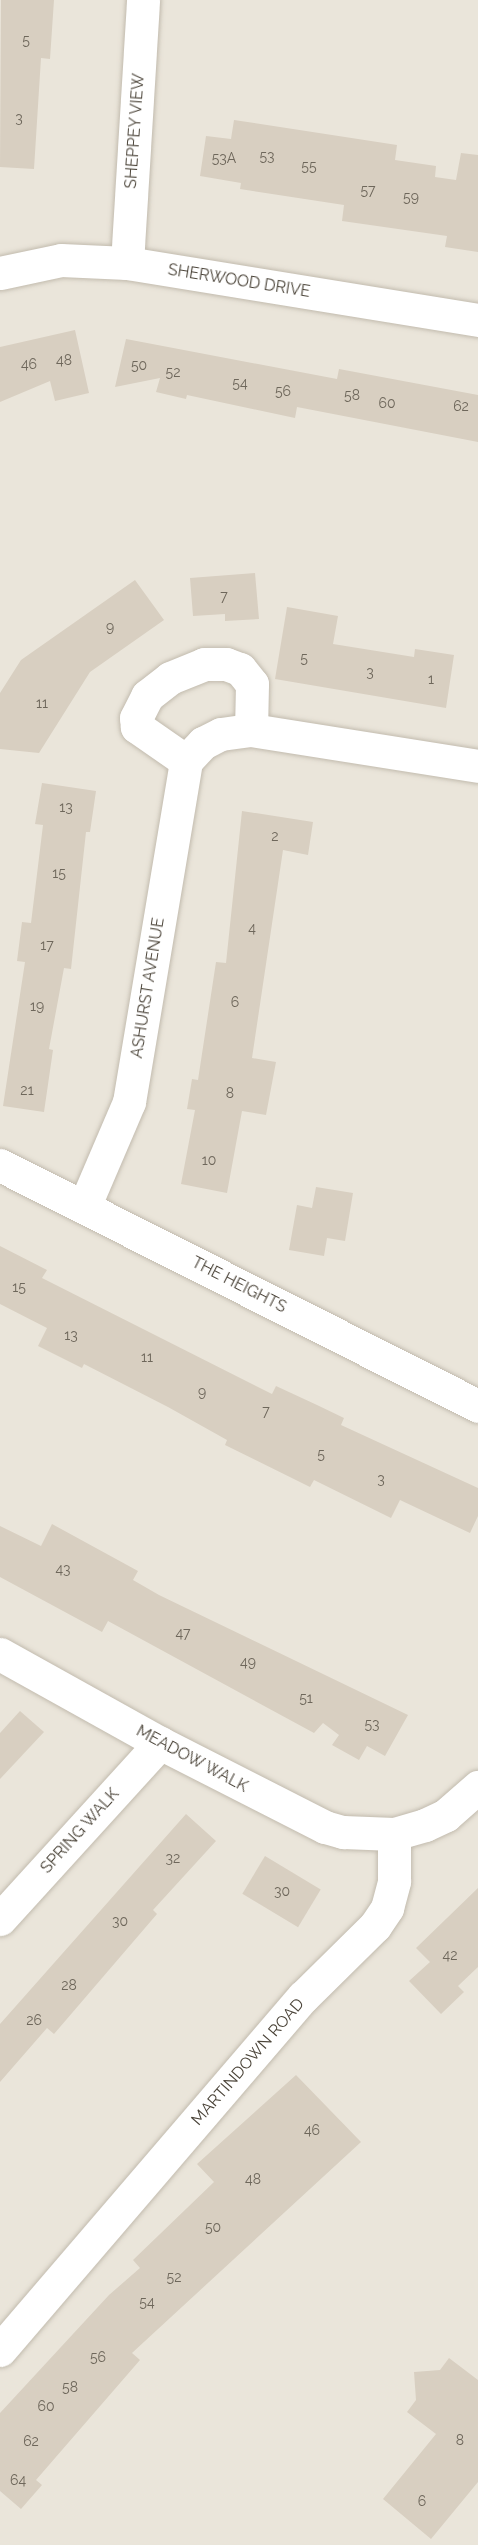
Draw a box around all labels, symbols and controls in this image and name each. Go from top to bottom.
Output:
house number: 5 [22,32,30,48]
street label: SHEPPEY VIEW [121,72,149,190]
house number: 3 [15,110,23,126]
house number: 53 [259,148,275,164]
house number: 53A [212,150,236,166]
house number: 55 [301,158,317,174]
house number: 57 [360,182,376,198]
house number: 59 [403,189,419,205]
street label: SHERWOOD DRIVE [167,260,311,302]
house number: 48 [56,352,72,368]
house number: 46 [21,356,37,372]
house number: 50 [131,357,147,373]
house number: 52 [166,364,180,380]
house number: 54 [232,375,248,391]
house number: 56 [275,383,291,399]
house number: 58 [344,387,360,403]
house number: 60 [378,395,396,411]
house number: 62 [453,398,469,414]
house number: 7 [220,588,228,604]
house number: 9 [106,619,114,635]
house number: 5 [300,650,308,666]
house number: 3 [366,664,374,680]
house number: 1 [428,671,434,687]
house number: 11 [36,695,48,711]
house number: 13 [59,799,73,815]
house number: 2 [271,828,279,844]
house number: 15 [52,865,66,881]
street label: ASHURST AVENUE [127,916,169,1060]
house number: 4 [248,920,256,936]
house number: 17 [40,937,54,953]
house number: 6 [231,994,239,1010]
house number: 19 [30,998,44,1014]
house number: 21 [20,1082,34,1098]
house number: 8 [226,1085,234,1101]
house number: 10 [202,1152,216,1168]
street label: THE HEIGHTS [188,1253,290,1317]
house number: 15 [12,1279,26,1295]
house number: 13 [64,1327,78,1343]
house number: 11 [141,1349,153,1365]
house number: 9 [198,1384,206,1400]
house number: 7 [262,1403,270,1419]
house number: 5 [317,1446,325,1462]
house number: 3 [377,1471,385,1487]
house number: 43 [55,1561,71,1577]
house number: 47 [175,1625,191,1641]
house number: 49 [240,1654,256,1670]
house number: 51 [299,1690,313,1706]
house number: 53 [364,1716,380,1732]
street label: MEADOW WALK [132,1721,252,1797]
street label: SPRING WALK [37,1784,123,1878]
house number: 32 [166,1850,180,1866]
house number: 30 [274,1883,290,1899]
house number: 30 [112,1913,128,1929]
house number: 42 [443,1947,457,1963]
house number: 28 [61,1977,77,1993]
street label: MARTINDOWN ROAD [188,1995,308,2129]
house number: 26 [26,2012,42,2028]
house number: 46 [304,2122,320,2138]
house number: 48 [245,2171,261,2187]
house number: 50 [205,2219,221,2235]
house number: 52 [167,2269,181,2285]
house number: 54 [139,2294,155,2310]
house number: 56 [90,2349,106,2365]
house number: 58 [62,2379,78,2395]
house number: 60 [37,2398,55,2414]
house number: 8 [456,2432,464,2448]
house number: 62 [23,2433,39,2449]
house number: 64 [10,2472,26,2488]
house number: 6 [418,2493,426,2509]

